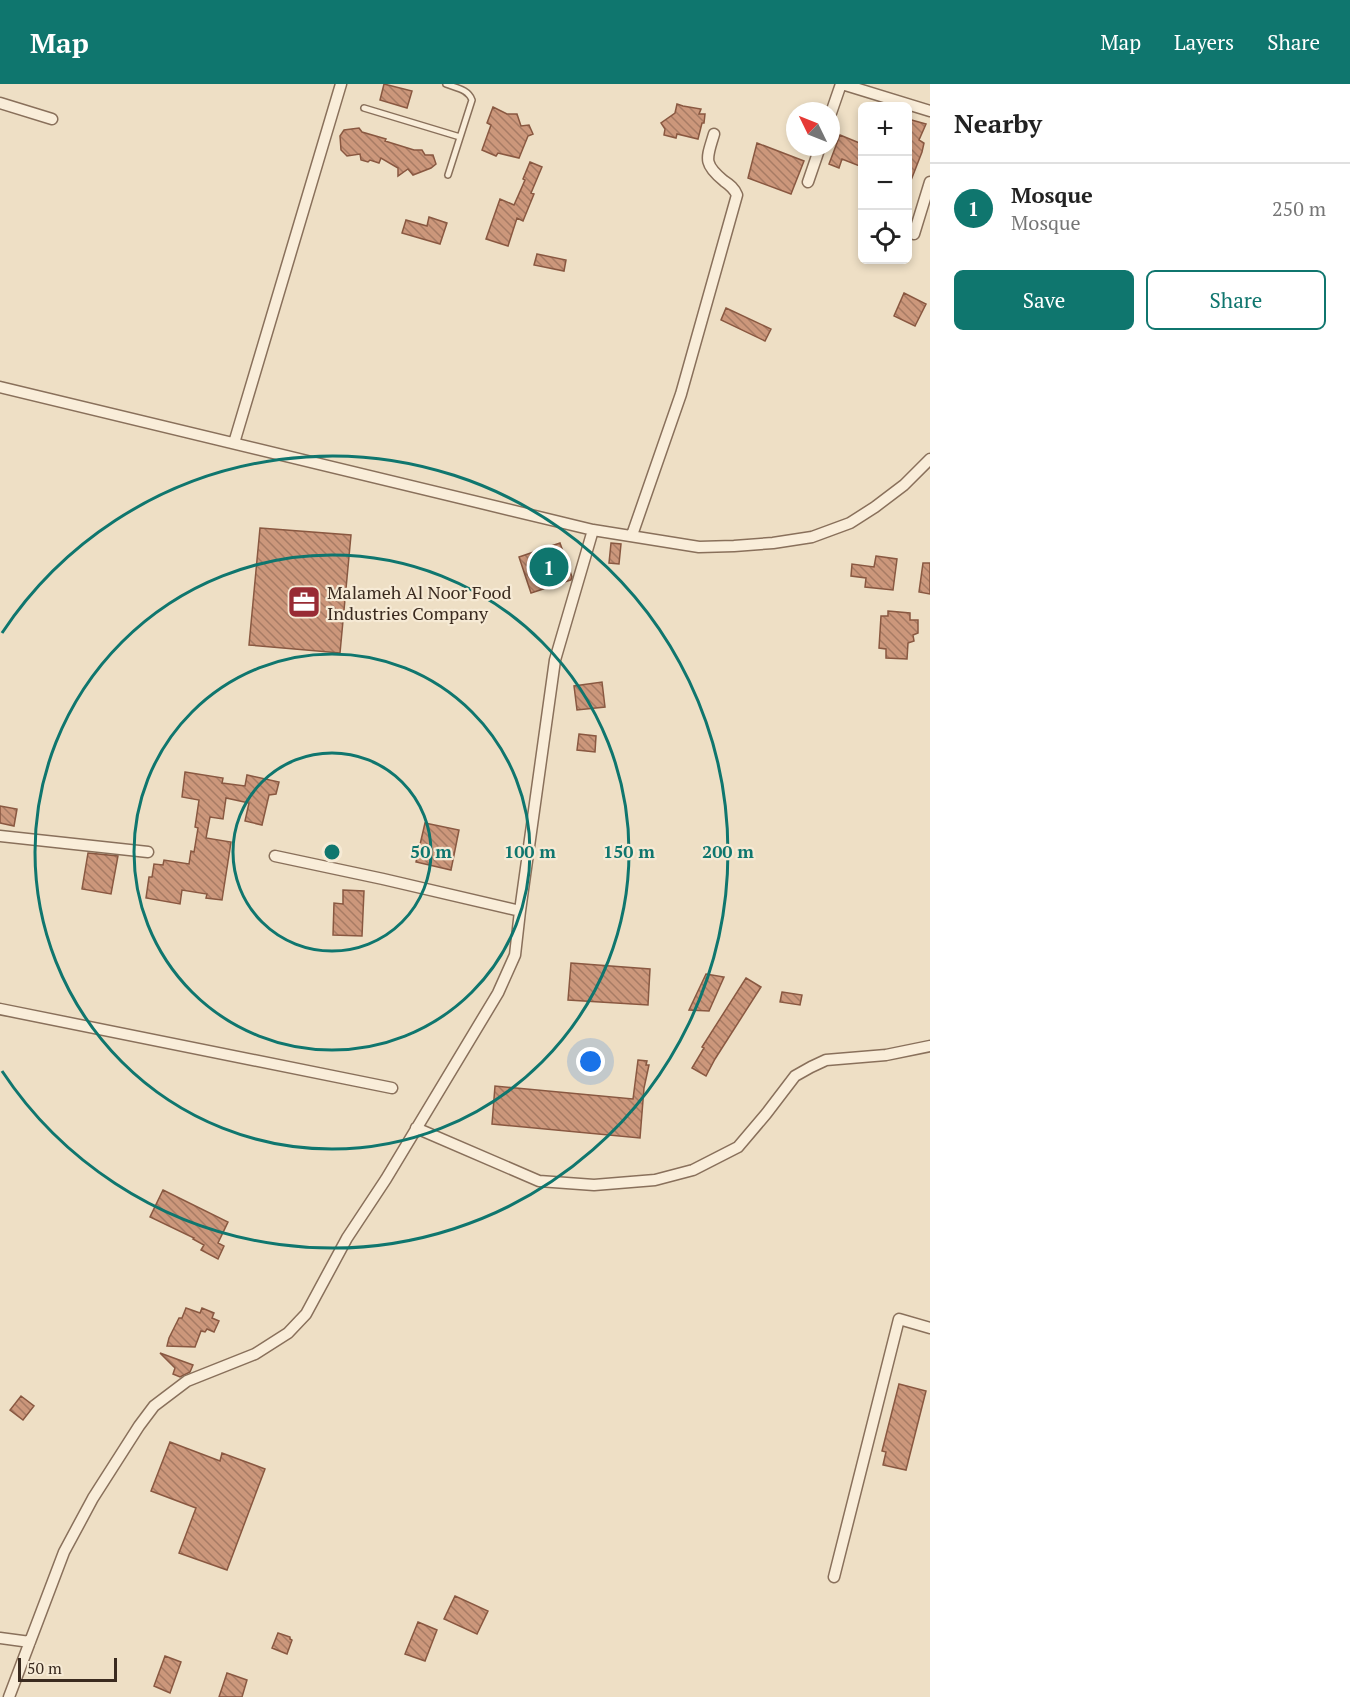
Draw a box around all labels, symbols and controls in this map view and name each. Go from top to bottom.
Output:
text: Map [30,24,89,61]
text: Map [1100,28,1141,56]
text: Layers [1174,28,1234,56]
text: Share [1267,28,1320,56]
north arrow [786,102,840,156]
map controls [858,102,912,264]
button: + [858,102,912,156]
text: Nearby [954,106,1042,140]
button: − [858,156,912,210]
text: Mosque [1011,180,1093,209]
text: 1 [968,195,979,222]
text: 250 m [1272,195,1326,222]
text: Mosque [1011,209,1081,236]
button: locate [858,210,912,264]
button: Save [954,270,1134,330]
button: Share [1146,270,1326,330]
pin: 1 [530,544,568,590]
place label: Malameh Al Noor Food Industries Company [327,580,512,625]
office icon: Malameh Al Noor Food Industries Company [286,584,322,620]
text: 50 m [410,839,452,863]
text: 100 m [504,839,556,863]
text: 150 m [603,839,655,863]
text: 200 m [702,839,754,863]
centre of rings [322,842,342,862]
your location [576,1047,605,1076]
scale bar [18,1655,117,1682]
text: 50 m [27,1657,62,1679]

